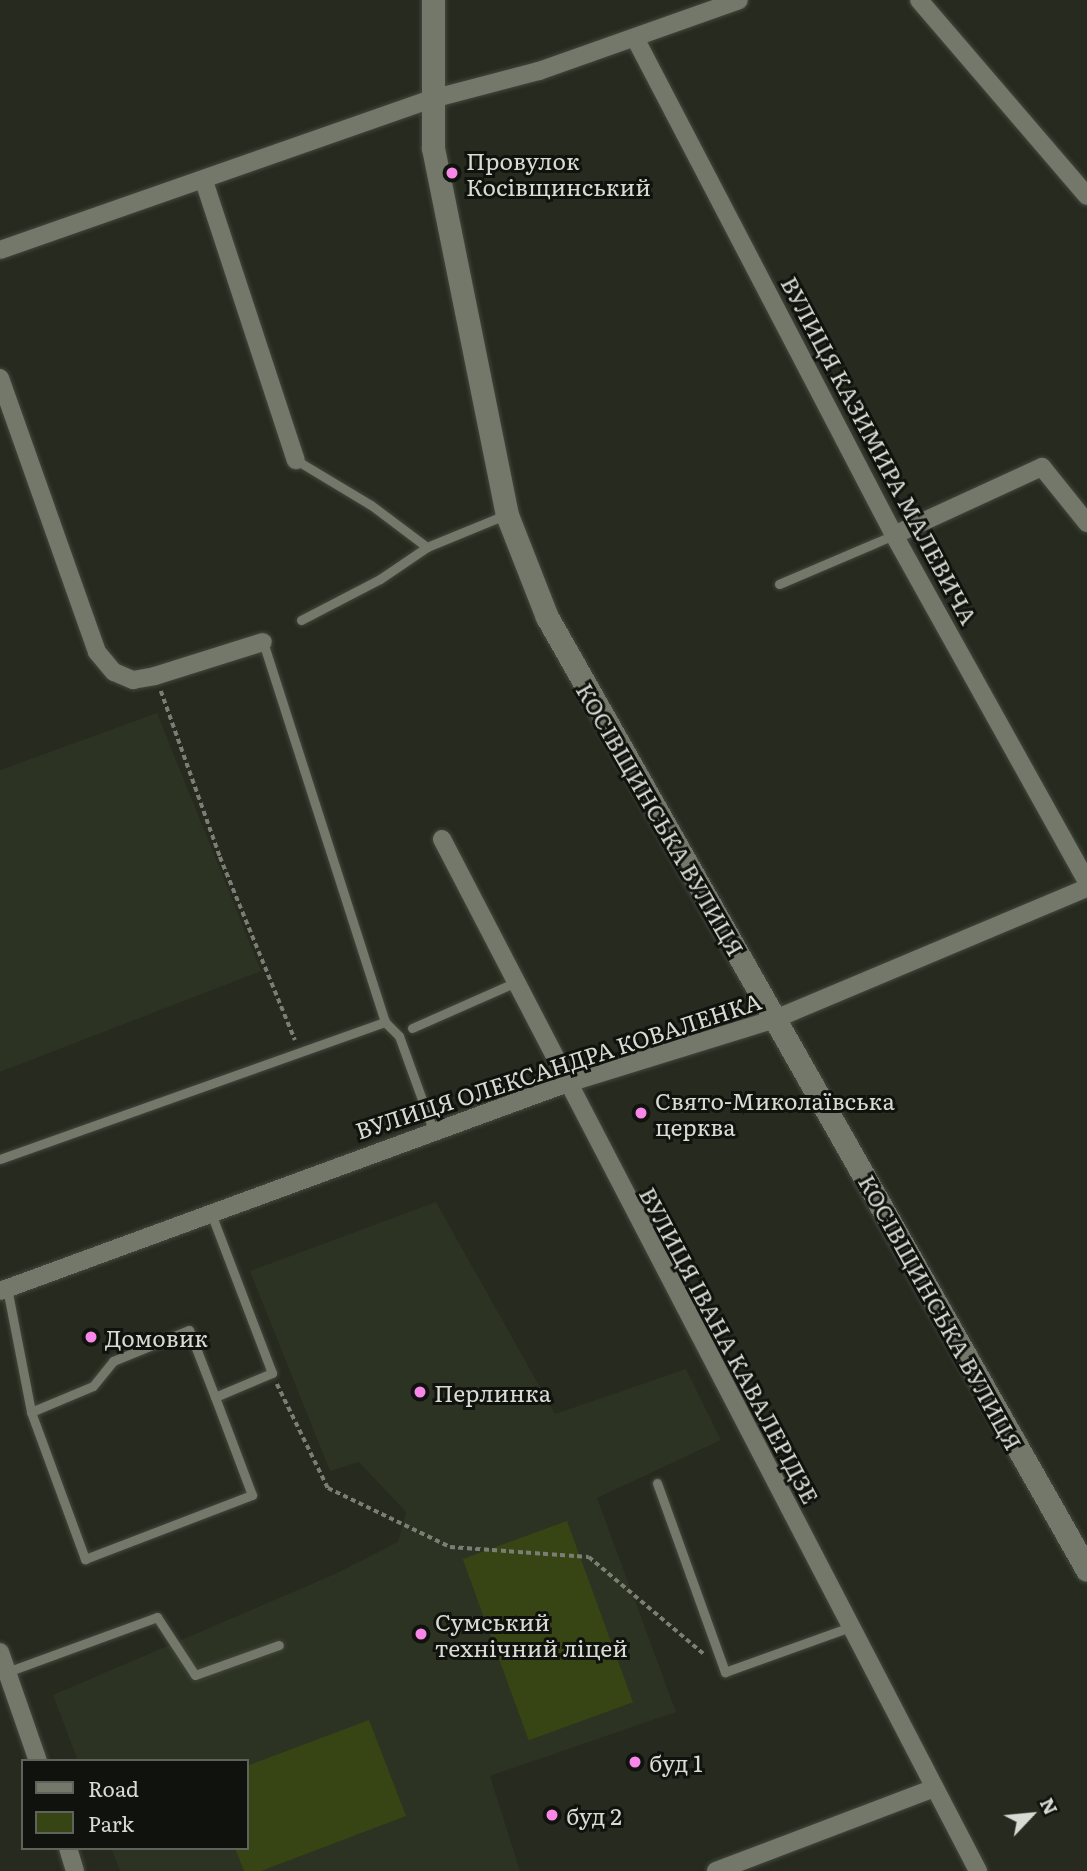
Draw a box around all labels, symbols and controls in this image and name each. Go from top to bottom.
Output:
place label: Провулок Косівщинський [466,146,651,200]
marker: Провулок Косівщинський [444,165,460,181]
street label: ВУЛИЦЯ КАЗИМИРА МАЛЕВИЧА [776,271,984,629]
street label: КОСІВЩИНСЬКА ВУЛИЦЯ [571,678,751,960]
street label: ВУЛИЦЯ ОЛЕКСАНДРА КОВАЛЕНКА [352,986,764,1144]
place label: Свято-Миколаївська церква [655,1086,895,1140]
marker: Свято-Миколаївська церква [633,1105,649,1121]
street label: КОСІВЩИНСЬКА ВУЛИЦЯ [854,1170,1028,1454]
street label: ВУЛИЦЯ ІВАНА КАВАЛЕРІДЗЕ [635,1182,825,1508]
place label: Домовик [105,1323,208,1351]
marker: Домовик [83,1329,99,1345]
place label: Перлинка [434,1378,551,1406]
marker: Перлинка [412,1384,428,1400]
place label: Сумський технічний ліцей [435,1607,628,1661]
marker: Сумський технічний ліцей [413,1626,429,1642]
place label: буд 1 [649,1748,703,1776]
marker: буд 1 [627,1754,643,1770]
legend [21,1759,248,1850]
text: Road [88,1772,139,1803]
north arrow [996,1780,1066,1850]
text: N [1034,1792,1066,1819]
place label: буд 2 [566,1801,622,1829]
text: Park [88,1807,134,1838]
marker: буд 2 [544,1807,560,1823]

